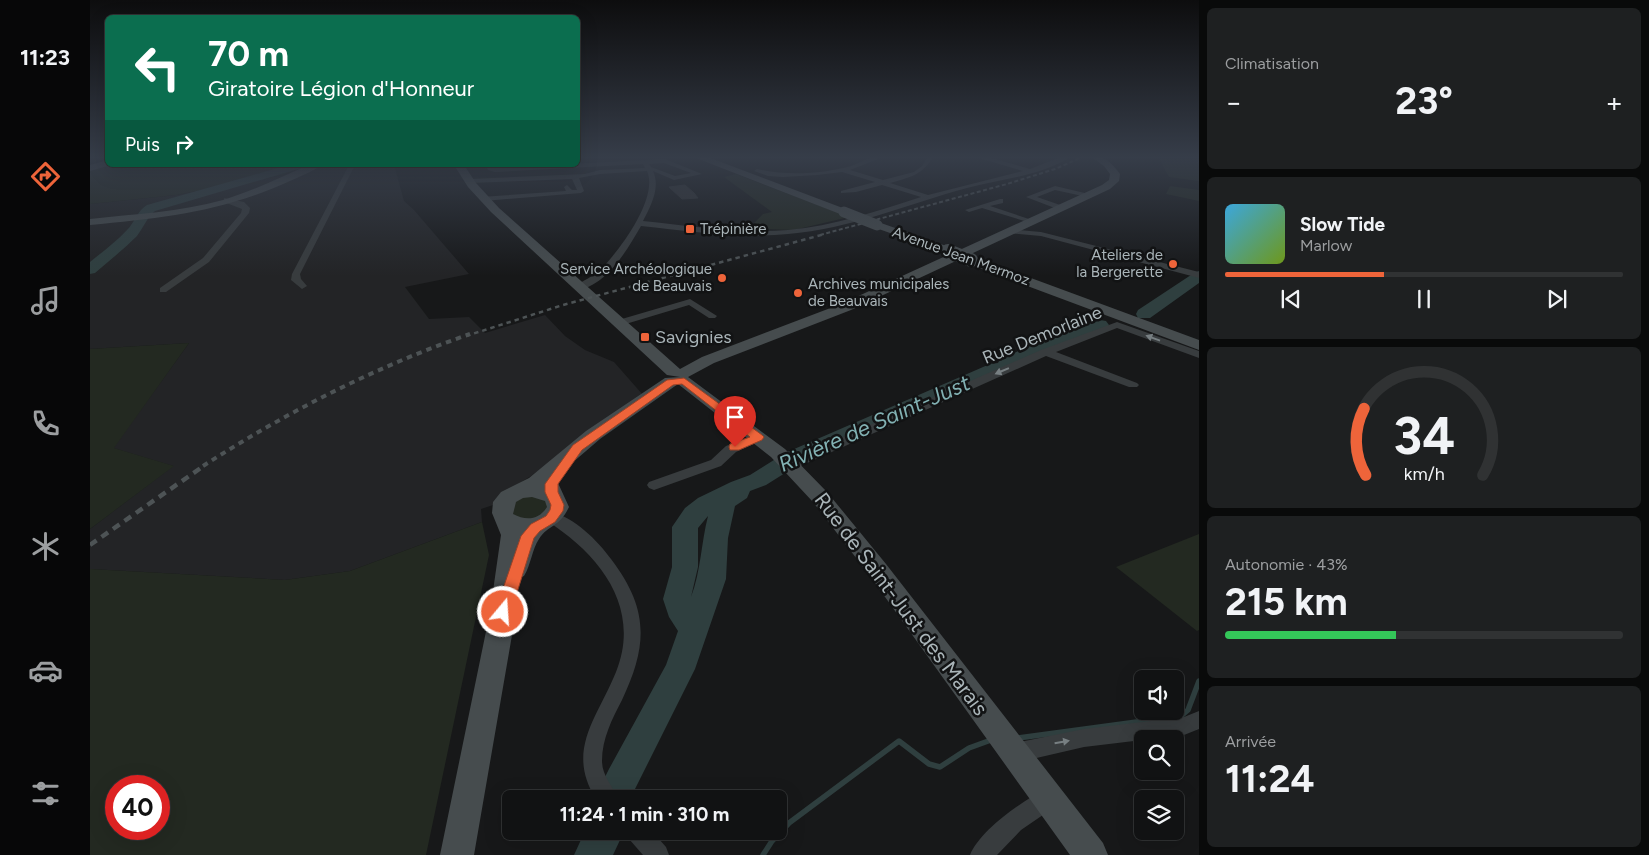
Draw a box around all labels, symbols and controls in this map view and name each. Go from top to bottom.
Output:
text: 70 m [208,33,289,75]
icon: left [125,35,190,100]
text: 11:23 [20,44,70,71]
text: Climatisation [1225,54,1319,73]
text: Giratoire Légion d'Honneur [208,75,474,102]
text: 23° [1395,78,1453,124]
text: − [1225,85,1242,119]
text: + [1606,85,1623,119]
icon: right [170,130,198,158]
text: Puis [125,133,160,156]
icon: directions [28,159,63,194]
text: Slow Tide [1300,213,1385,236]
place label: Trépinière [700,220,767,238]
marker: Trépinière [684,223,696,235]
street label: Avenue Jean Mermoz [890,223,1032,289]
text: Marlow [1300,236,1352,255]
place label: Ateliers de la Bergerette [1076,246,1163,281]
marker: Ateliers de la Bergerette [1167,258,1179,270]
place label: Service Archéologique de Beauvais [560,260,712,295]
marker: Service Archéologique de Beauvais [716,272,728,284]
place label: Archives municipales de Beauvais [808,275,949,310]
icon: music [28,283,63,318]
icon: previous [1277,285,1305,313]
icon: pause [1410,285,1438,313]
icon: next [1543,285,1571,313]
marker: Archives municipales de Beauvais [792,287,804,299]
street label: Rue Demorlaine [979,301,1105,369]
place label: Savignies [655,326,732,348]
marker: Savignies [639,331,651,343]
one-way arrow [1145,334,1160,342]
one-way arrow [994,367,1009,375]
water label: Rivière de Saint-Just [774,369,975,478]
pin [714,396,756,447]
icon: arrive [721,403,749,431]
text: 34 [1393,405,1455,467]
icon: phone [28,406,63,441]
text: km/h [1404,463,1444,484]
street label: Rue de Saint-Just des Marais [809,487,993,720]
icon: climate [28,529,63,564]
text: Autonomie · 43% [1225,555,1348,574]
text: 215 km [1225,579,1348,625]
position arrow [476,585,528,637]
icon: car [28,653,63,688]
map controls [1134,670,1184,840]
button: sound [1134,670,1184,720]
button: search [1134,730,1184,780]
text: Arrivée [1225,732,1276,751]
one-way arrow [1055,737,1071,745]
text: 11:24 [1225,756,1315,802]
speed limit sign: 40 [105,775,170,840]
icon: filters [28,776,63,811]
button: layers [1134,790,1184,840]
text: 11:24 · 1 min · 310 m [560,803,729,826]

